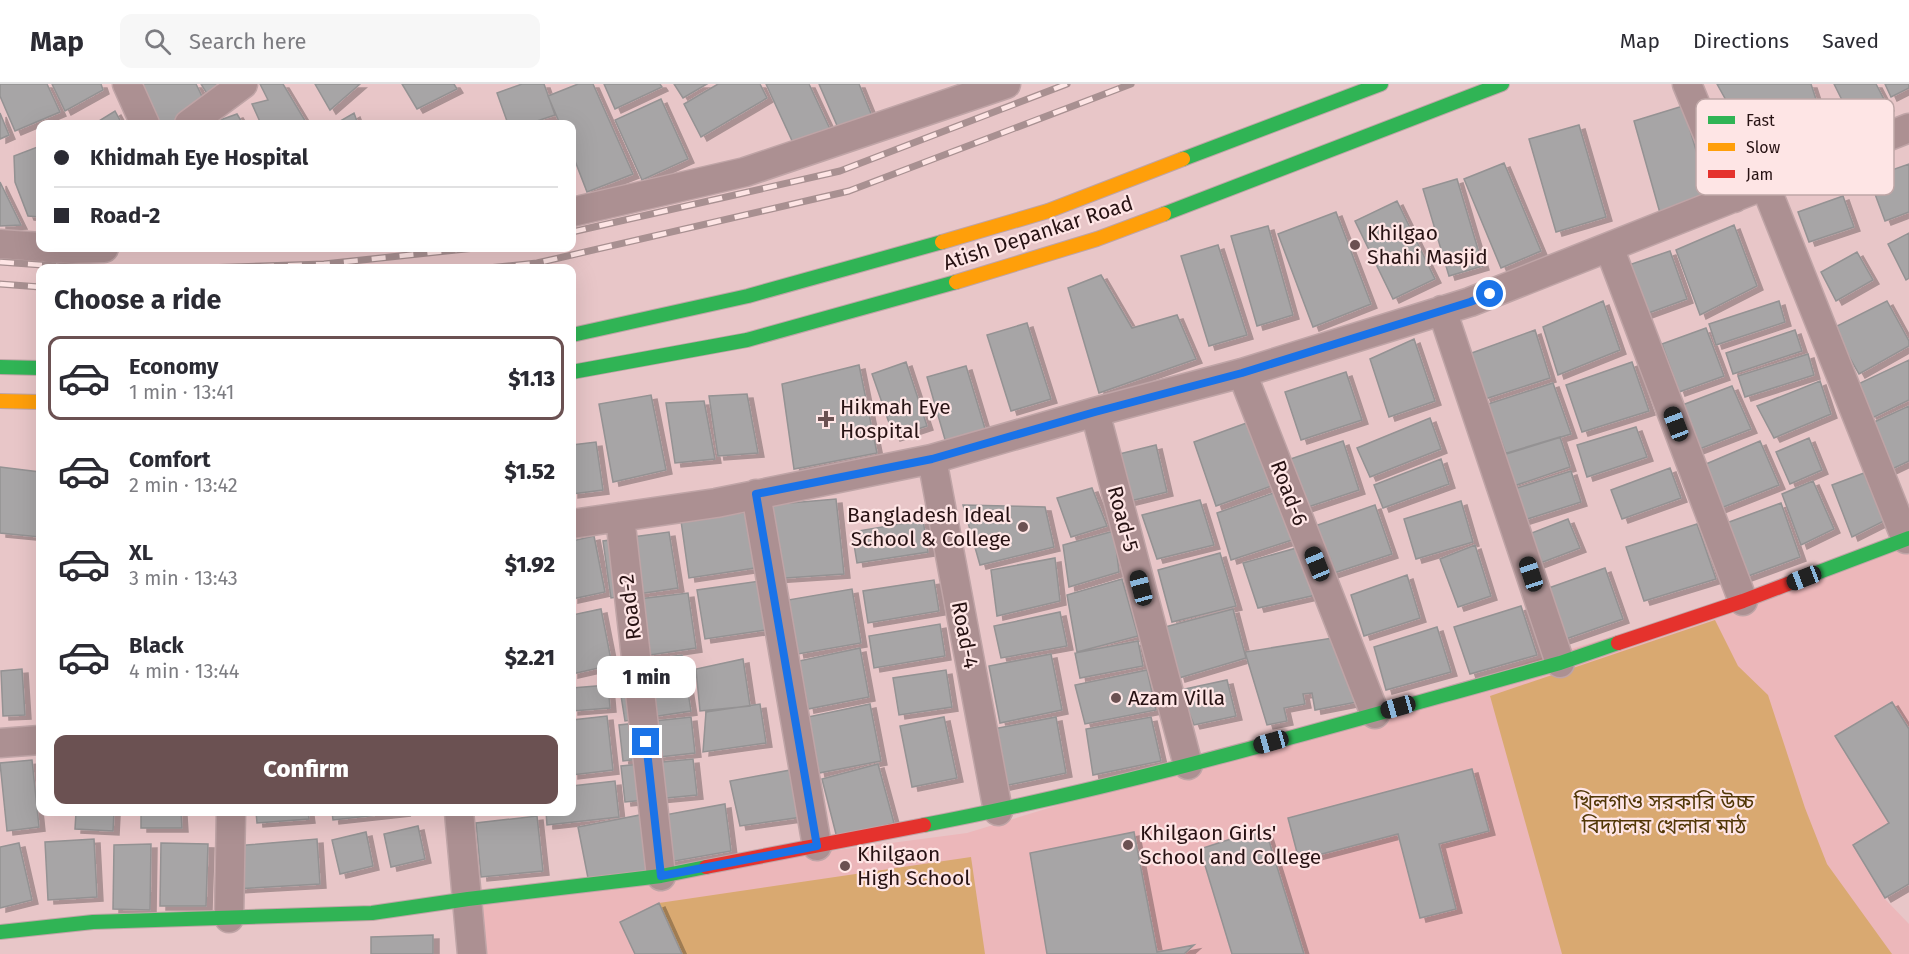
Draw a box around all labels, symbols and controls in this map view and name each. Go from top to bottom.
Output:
search box [120,14,540,68]
text: Map [30,25,84,58]
icon: search [141,25,174,58]
text: Search here [189,28,307,55]
text: Map [1620,28,1660,54]
text: Directions [1693,28,1789,54]
text: Saved [1822,28,1879,54]
legend [1696,99,1894,195]
text: Fast [1746,111,1775,130]
text: Slow [1746,138,1781,157]
text: Khidmah Eye Hospital [90,144,308,171]
text: Jam [1746,165,1773,184]
street label: Atish Depankar Road [940,190,1136,276]
text: Road-2 [90,202,160,229]
place label: Khilgao Shahi Masjid [1367,220,1488,270]
marker: Khilgao Shahi Masjid [1348,238,1362,252]
route start [1476,280,1503,307]
text: Choose a ride [54,284,221,316]
icon: car [57,351,111,405]
text: Economy [129,353,218,380]
text: $1.13 [508,365,555,392]
text: 1 min · 13:41 [129,380,234,404]
place label: Hikmah Eye Hospital [840,394,951,444]
car [1661,404,1691,444]
marker: Hikmah Eye Hospital [817,410,835,428]
icon: car [57,444,111,498]
text: Comfort [129,446,210,473]
street label: Road-6 [1265,457,1313,529]
text: $1.52 [505,458,555,485]
text: 2 min · 13:42 [129,473,238,497]
street label: Road-5 [1102,483,1144,555]
place label: Bangladesh Ideal School & College [847,502,1011,552]
marker: Bangladesh Ideal School & College [1016,520,1030,534]
icon: car [57,537,111,591]
text: XL [129,539,153,566]
car [1302,544,1332,584]
text: $1.92 [505,551,555,578]
car [1517,554,1545,594]
car [1784,563,1824,593]
text: 3 min · 13:43 [129,566,238,590]
car [1128,568,1154,608]
street label: Road-2 [613,573,647,641]
street label: Road-4 [946,599,984,671]
icon: car [57,630,111,684]
text: Black [129,632,184,659]
text: $2.21 [505,644,555,671]
callout: 1 min [596,655,696,697]
text: 4 min · 13:44 [129,659,239,683]
text: 1 min [623,665,670,689]
place label: Azam Villa [1128,685,1225,711]
marker: Azam Villa [1109,691,1123,705]
car [1378,693,1418,721]
route end [632,728,659,755]
car [1251,728,1291,756]
button: Confirm [54,735,558,804]
park label: খিলগাও সরকারি উচ্চ বিদ্যালয় খেলার মাঠ [1573,789,1755,839]
place label: Khilgaon Girls' School and College [1140,820,1321,870]
marker: Khilgaon Girls' School and College [1121,838,1135,852]
place label: Khilgaon High School [857,841,970,891]
marker: Khilgaon High School [838,859,852,873]

